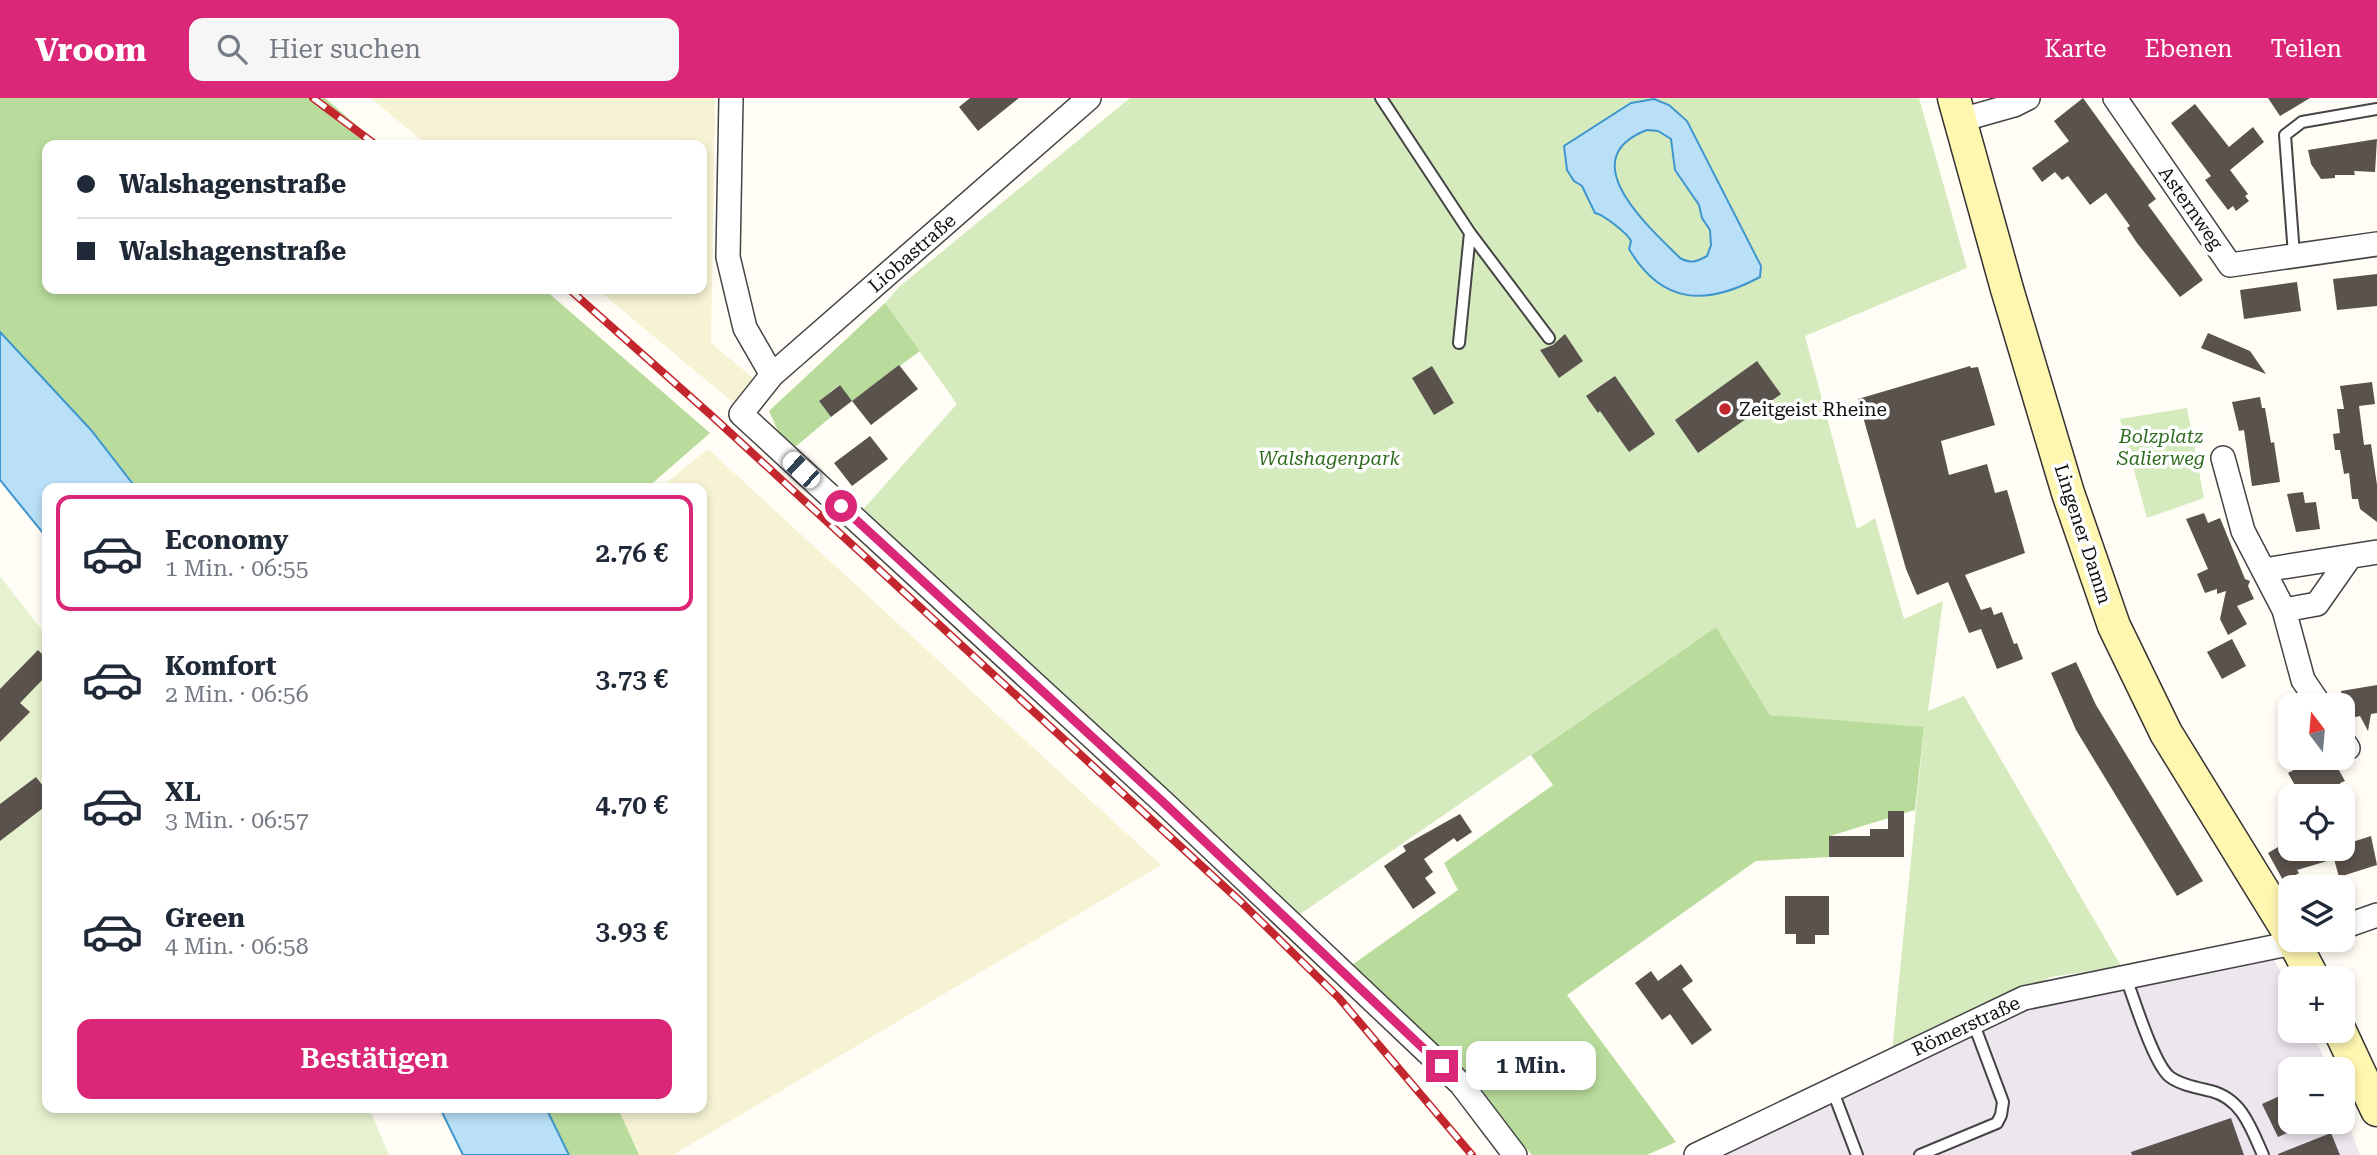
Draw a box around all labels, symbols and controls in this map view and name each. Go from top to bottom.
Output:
search box [189,18,679,81]
text: Vroom [35,30,147,69]
icon: search [213,30,251,68]
text: Hier suchen [269,34,421,64]
text: Karte [2044,35,2106,63]
text: Ebenen [2144,35,2233,63]
text: Teilen [2271,35,2342,63]
street label: Asternweg [2154,162,2228,254]
text: Walshagenstraße [119,169,346,199]
street label: Liobastraße [864,209,960,297]
text: Walshagenstraße [119,236,346,266]
place label: Zeitgeist Rheine [1739,398,1887,421]
marker: Zeitgeist Rheine [1717,401,1733,417]
park label: Bolzplatz Salierweg [2116,425,2205,470]
park label: Walshagenpark [1258,447,1400,470]
car [779,448,824,492]
street label: Lingener Damm [2050,461,2116,607]
route start [825,490,857,522]
icon: car [81,522,144,585]
text: Economy [165,525,288,555]
text: 2.76 € [596,538,668,568]
text: 1 Min. · 06:55 [165,555,309,582]
icon: car [81,648,144,711]
text: Komfort [165,651,277,681]
text: 3.73 € [596,664,668,694]
text: 2 Min. · 06:56 [165,681,309,708]
north arrow [2278,693,2356,770]
map controls [2278,693,2355,1134]
icon: car [81,774,144,837]
text: XL [165,777,201,807]
button: locate [2278,784,2355,861]
text: 4.70 € [596,790,668,820]
text: 3 Min. · 06:57 [165,807,309,834]
button: layers [2278,875,2355,952]
icon: car [81,900,144,963]
text: Green [165,903,245,933]
text: 3.93 € [596,916,668,946]
text: 4 Min. · 06:58 [165,933,309,960]
button: + [2278,966,2355,1043]
street label: Römerstraße [1908,991,2024,1061]
button: Bestätigen [77,1019,672,1099]
callout: 1 Min. [1466,1042,1596,1090]
route end [1426,1050,1458,1082]
text: 1 Min. [1496,1052,1566,1079]
button: − [2278,1057,2355,1134]

